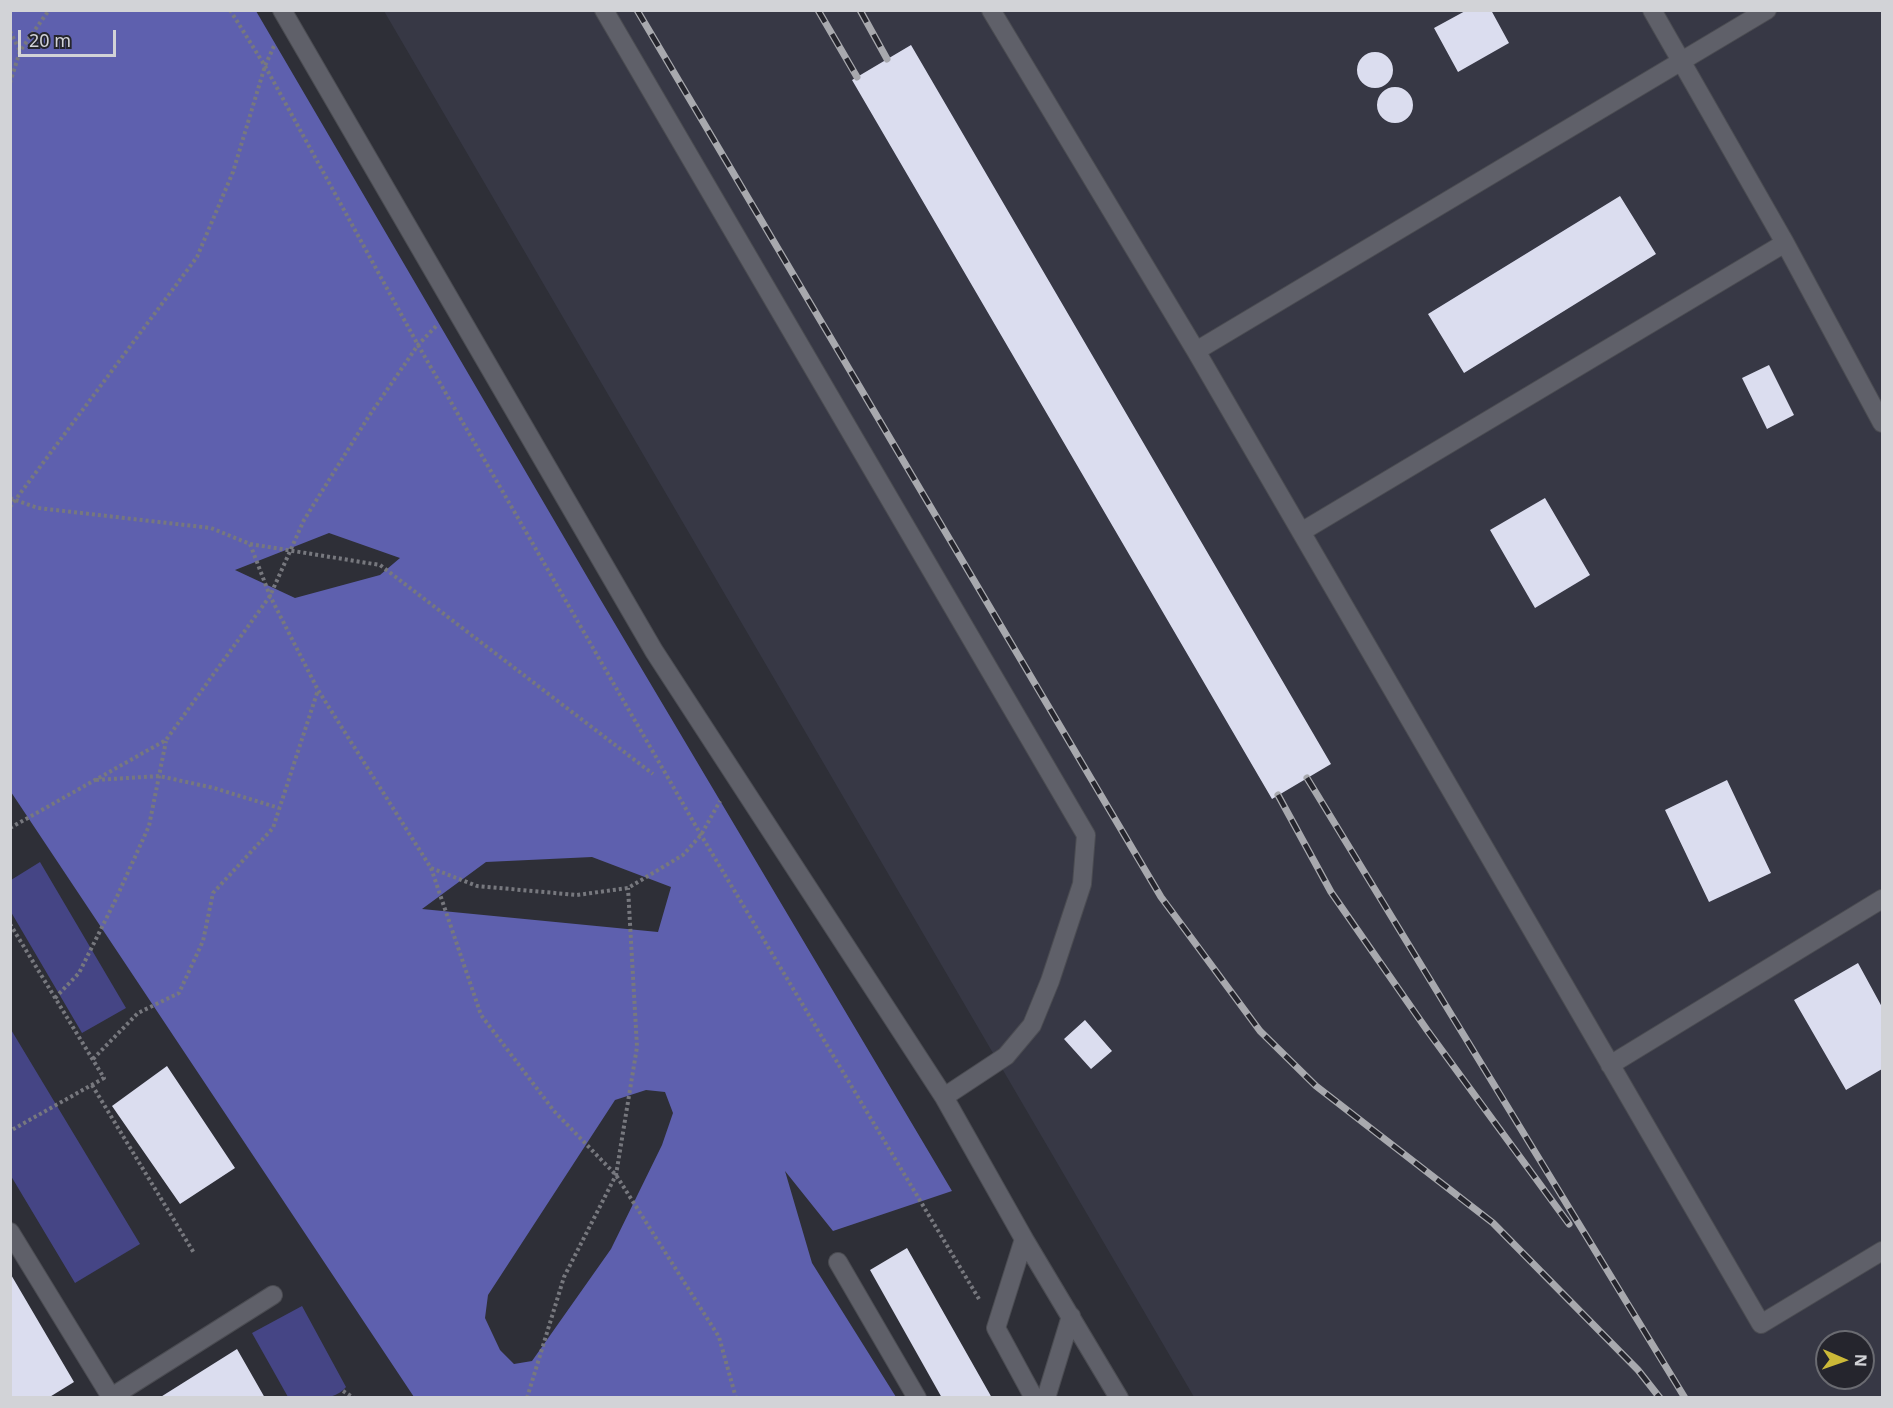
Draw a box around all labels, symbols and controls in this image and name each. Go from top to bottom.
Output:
scale bar [21,18,118,56]
text: 20 m [29,28,71,52]
north arrow [1815,1330,1875,1390]
text: N [1850,1354,1872,1367]

